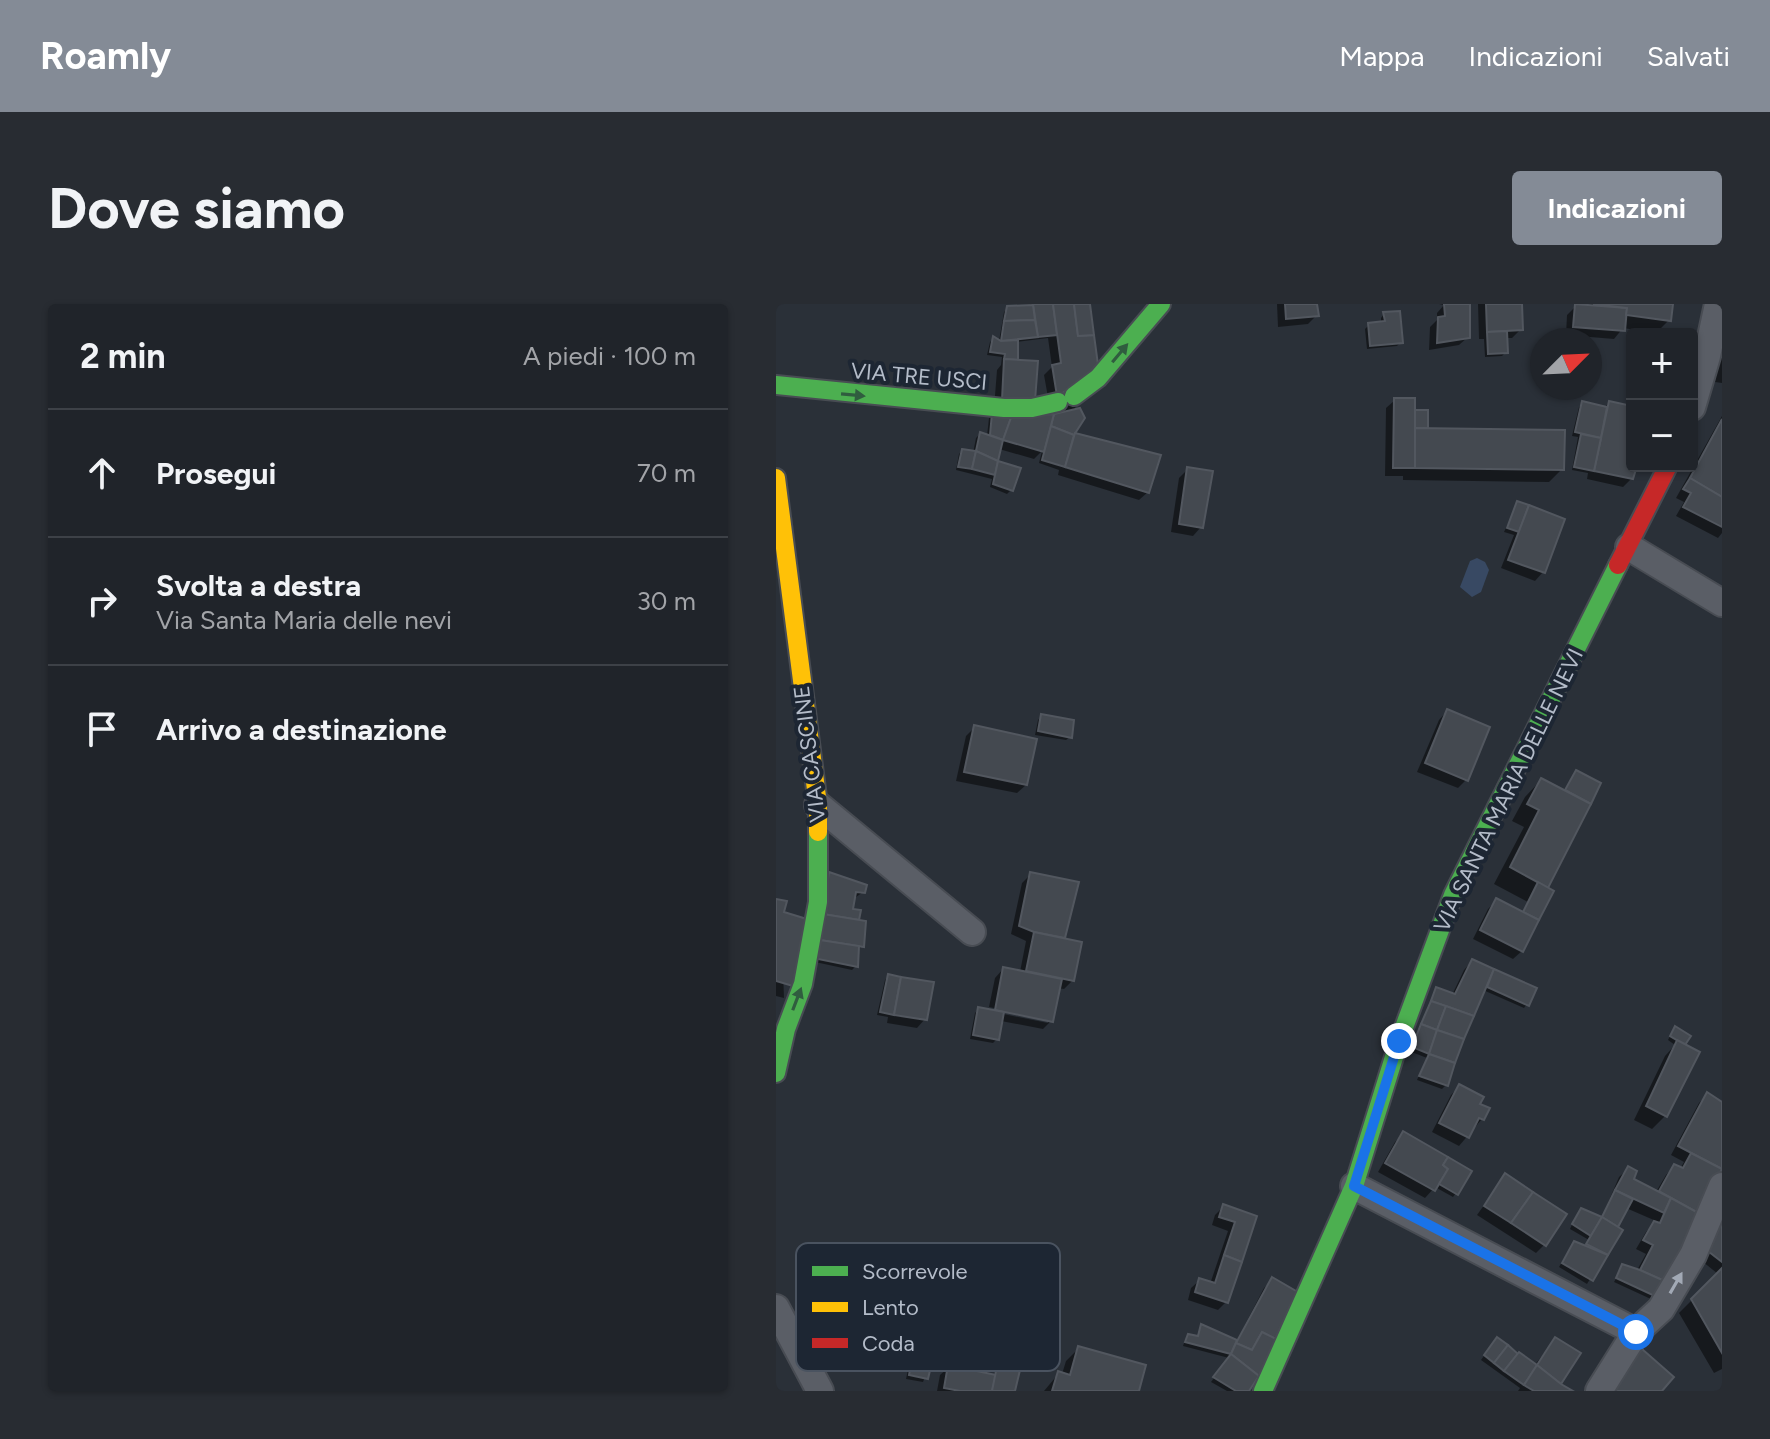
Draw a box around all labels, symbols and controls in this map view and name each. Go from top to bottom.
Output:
text: Roamly [40,33,171,79]
text: Mappa [1339,39,1425,73]
text: Indicazioni [1469,39,1603,73]
text: Salvati [1647,39,1730,73]
button: Indicazioni [1512,171,1722,245]
text: Dove siamo [48,175,345,242]
north arrow [1530,328,1602,400]
map controls [1626,328,1698,472]
button: + [1626,328,1698,400]
text: 2 min [80,336,166,377]
text: A piedi · 100 m [523,340,696,372]
one-way arrow [1111,343,1128,363]
street label: VIA TRE USCI [850,357,988,396]
one-way arrow [841,388,866,401]
button: − [1626,400,1698,472]
icon: ahead [80,451,124,495]
text: Prosegui [156,455,276,492]
text: 70 m [637,457,696,489]
text: Svolta a destra [156,567,361,604]
icon: right [80,579,124,623]
text: 30 m [637,585,696,617]
text: Via Santa Maria delle nevi [156,604,452,636]
street label: VIA SANTA MARIA DELLE NEVI [1428,644,1589,936]
street label: VIA CASCINE [788,684,831,824]
icon: arrive [80,707,124,751]
text: Arrivo a destinazione [156,711,447,748]
one-way arrow [791,987,804,1011]
route end [1381,1023,1417,1059]
legend [796,1243,1060,1371]
text: Scorrevole [862,1258,968,1285]
one-way arrow [1669,1272,1683,1294]
text: Lento [862,1294,919,1321]
route start [1618,1314,1654,1350]
text: Coda [862,1330,915,1357]

